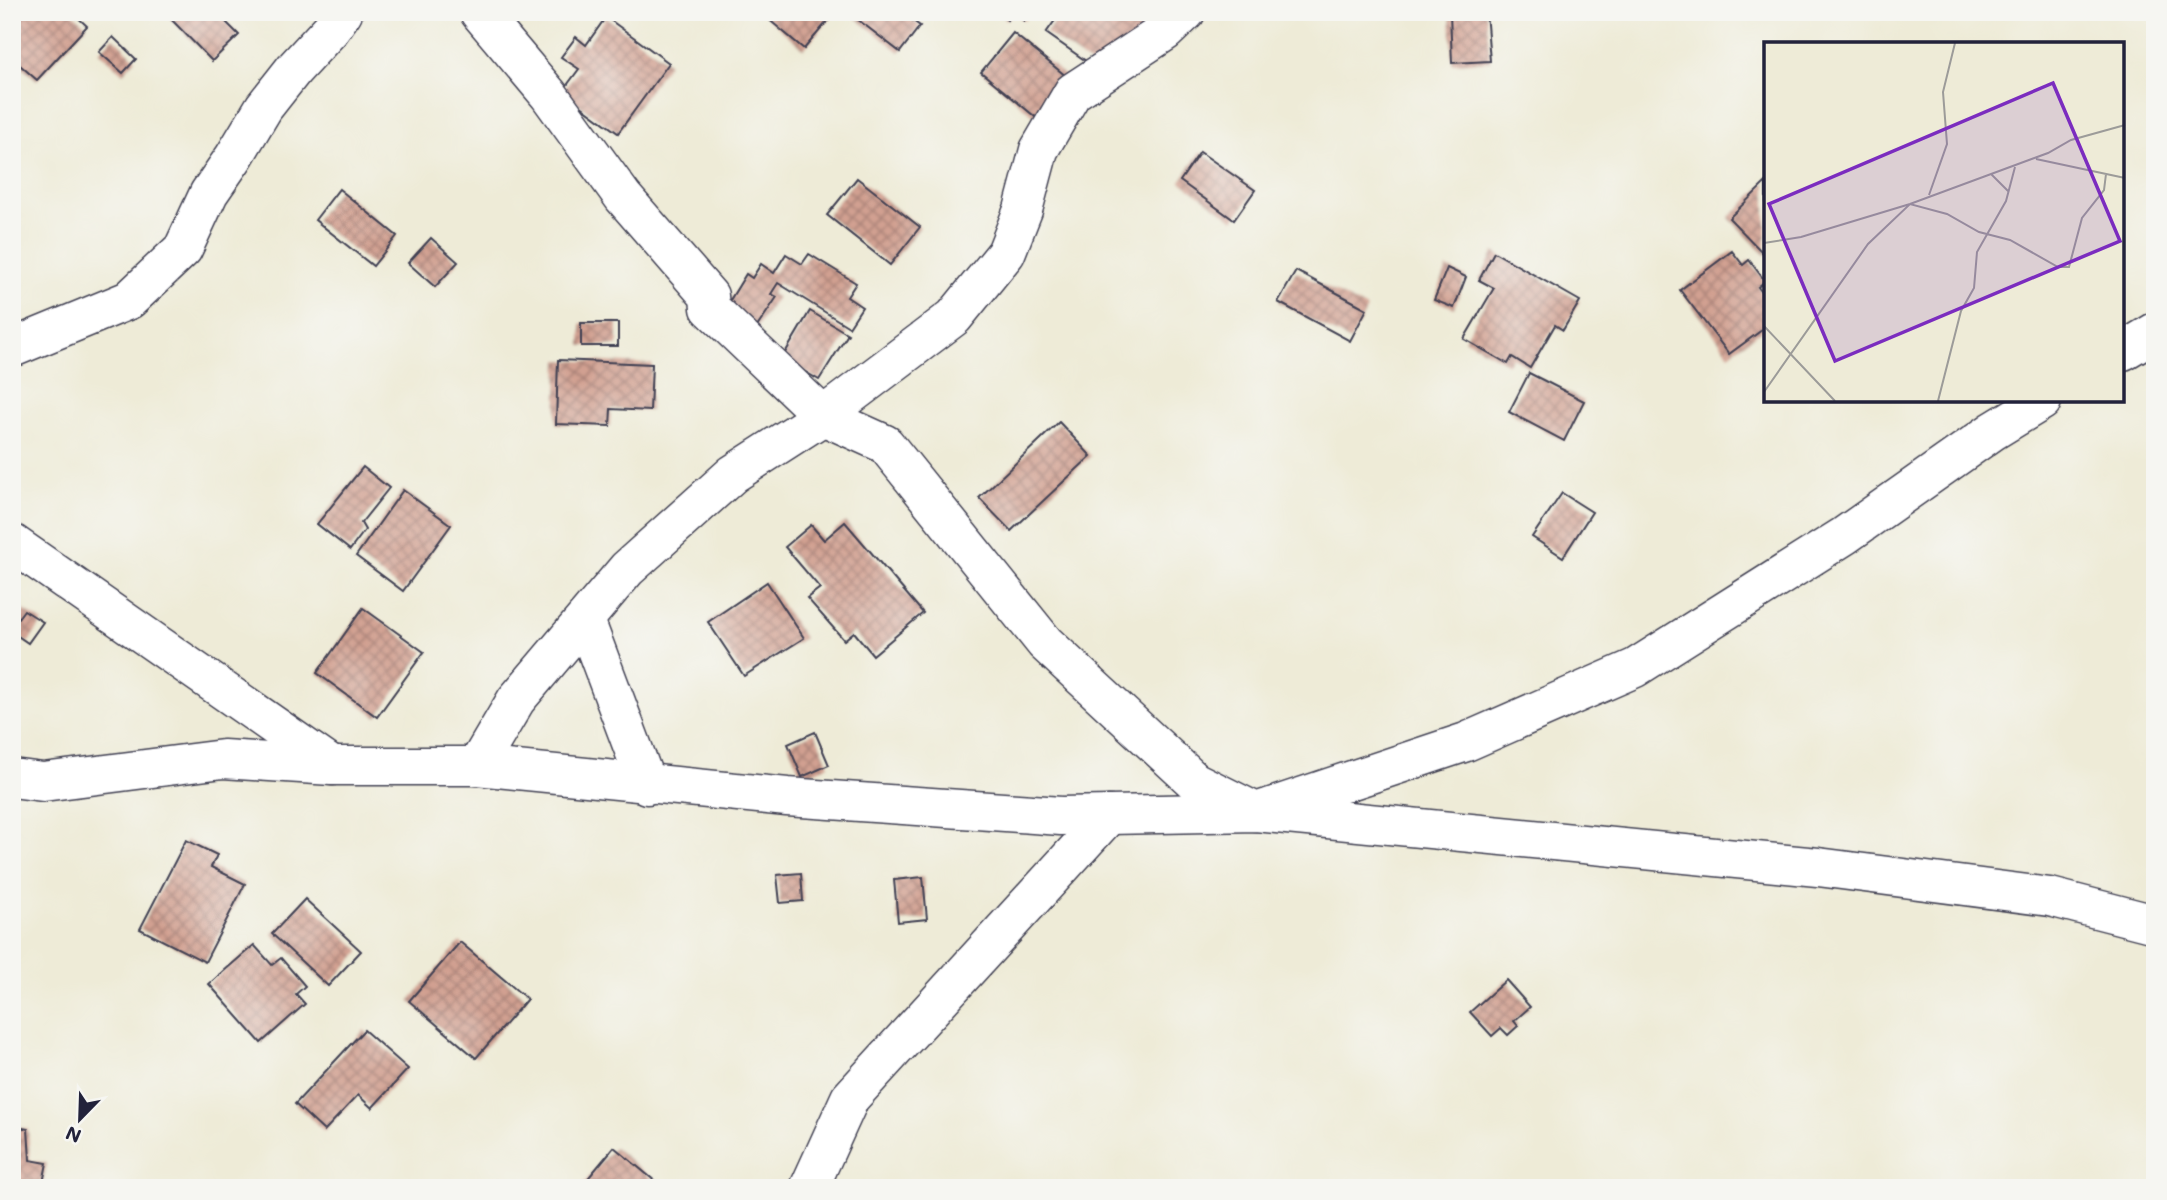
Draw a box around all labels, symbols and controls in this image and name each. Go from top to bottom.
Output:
inset map [1764,42,2125,402]
north arrow [46,1084,116,1154]
text: N [62,1121,85,1149]

